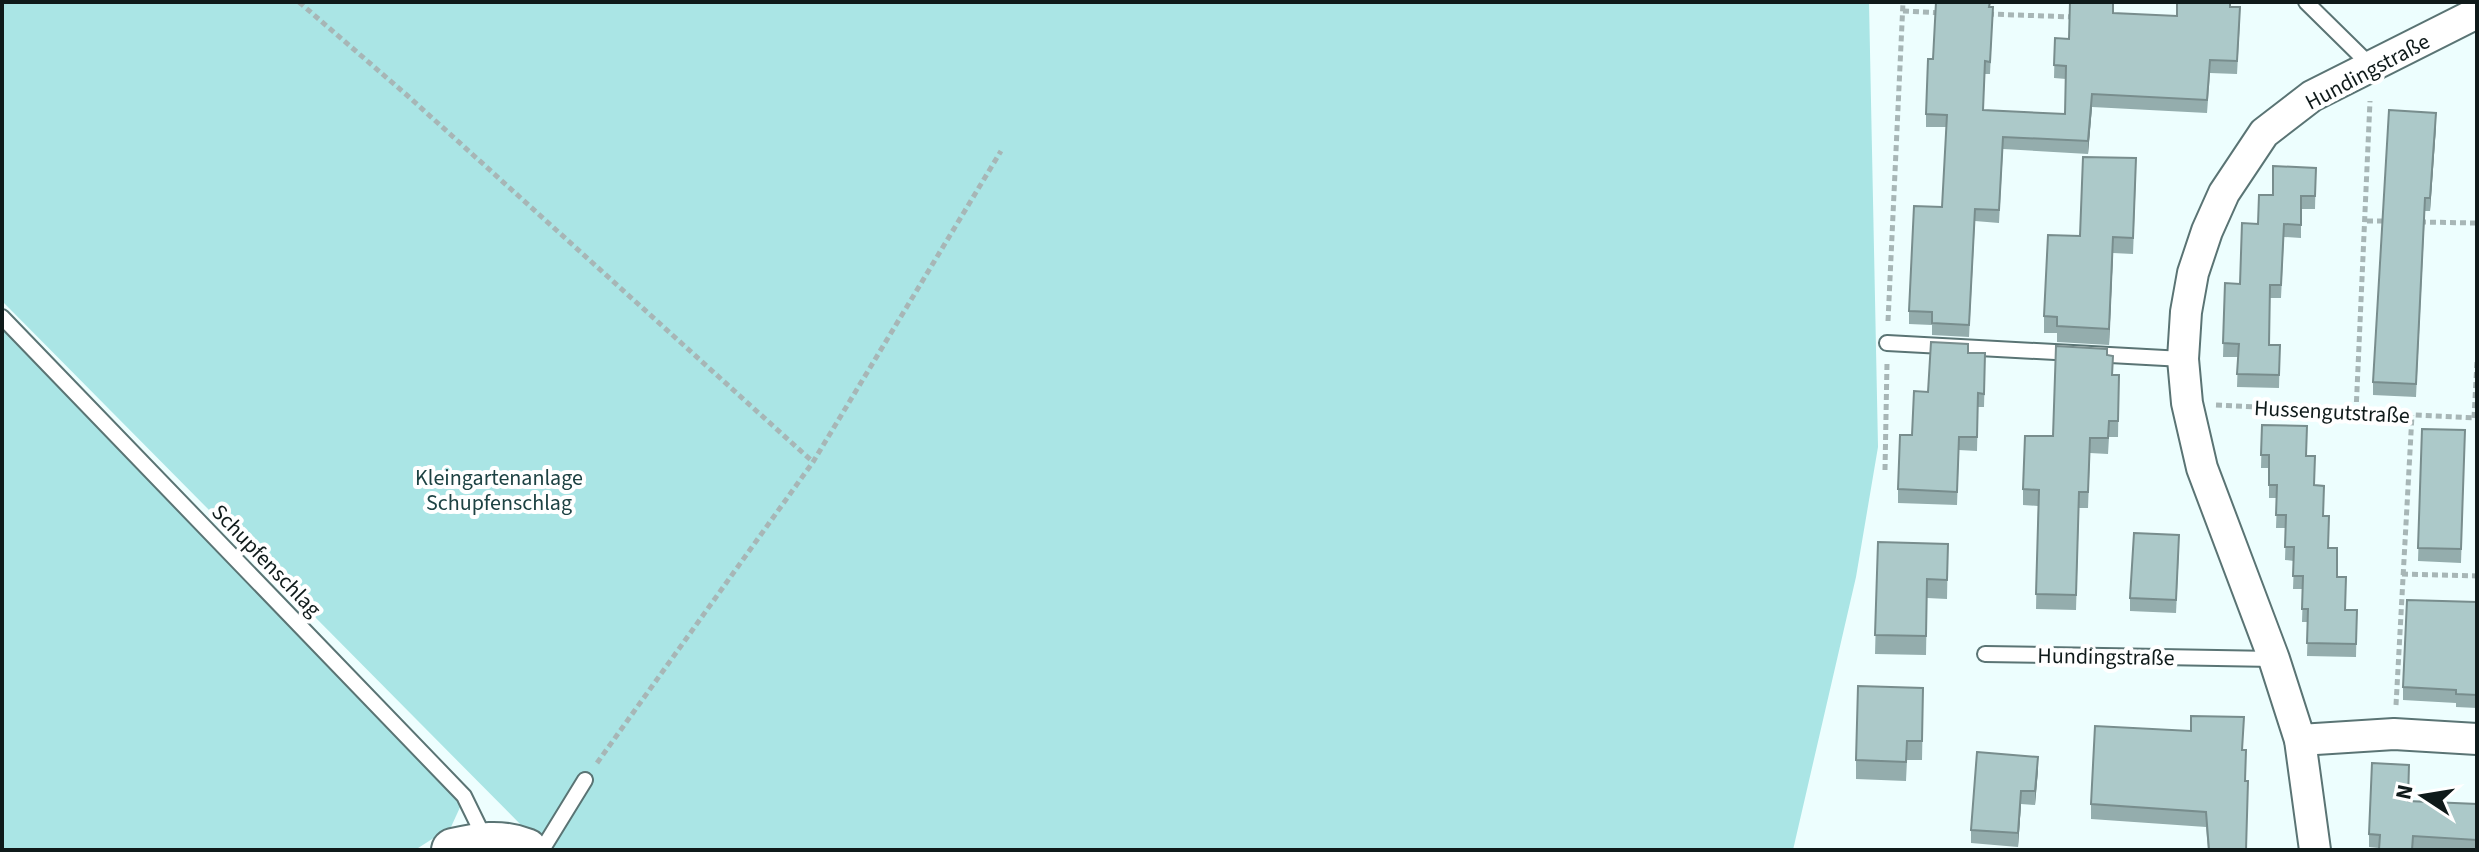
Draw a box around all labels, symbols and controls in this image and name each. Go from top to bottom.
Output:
street label: Hundingstraße [2299,26,2436,118]
street label: Hussengutstraße [2253,392,2411,432]
park label: Kleingartenanlage Schupfenschlag [415,462,583,519]
street label: Schupfenschlag [204,497,329,624]
street label: Hundingstraße [2037,640,2175,674]
north arrow [2383,756,2463,836]
text: N [2387,782,2422,803]

